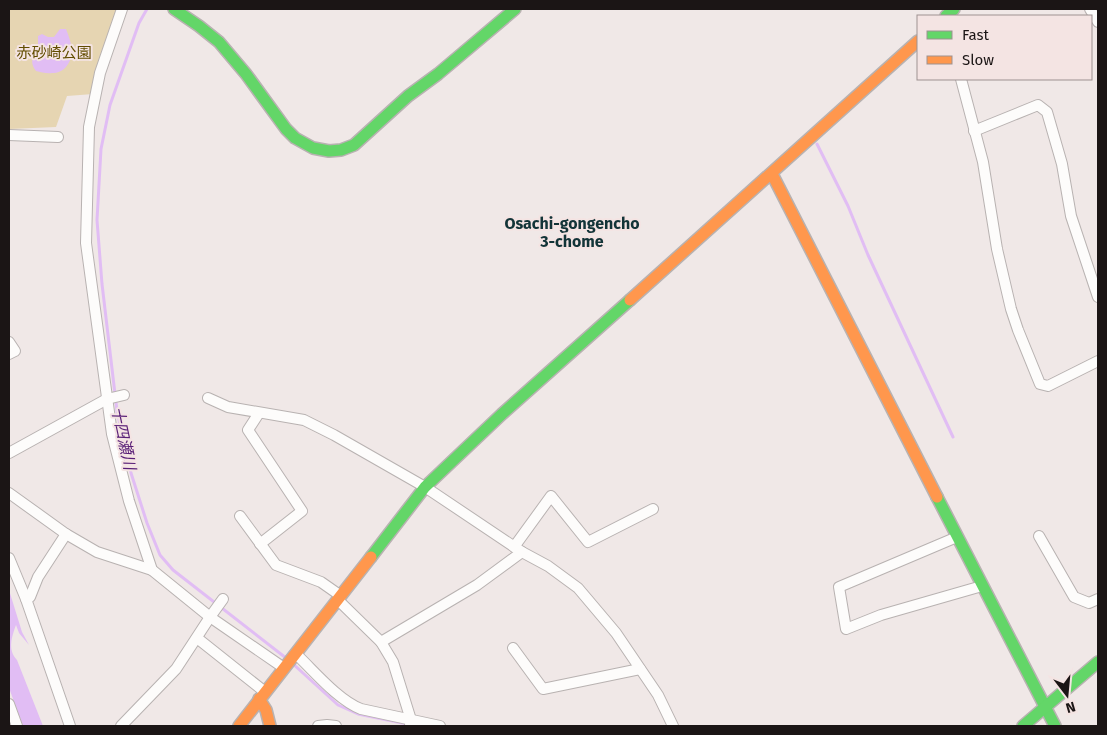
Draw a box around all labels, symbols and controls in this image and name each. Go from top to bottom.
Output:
legend [917,15,1092,80]
text: Fast [962,26,989,44]
park label: 赤砂崎公園 [16,44,92,62]
text: Slow [962,51,994,69]
district label: Osachi-gongencho 3-chome [504,214,640,251]
water label: 十四瀬川 [108,405,140,473]
north arrow [1042,670,1092,720]
text: N [1064,698,1077,716]

